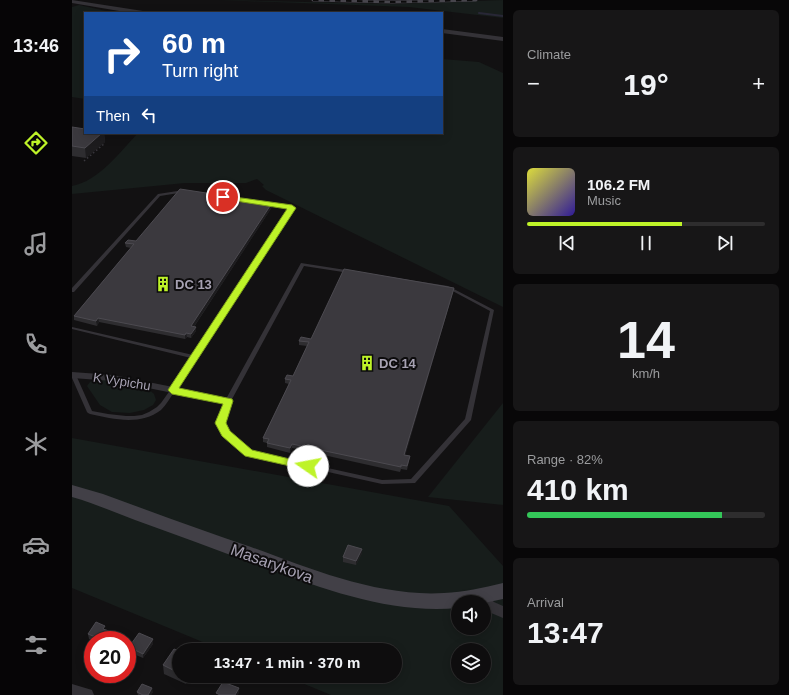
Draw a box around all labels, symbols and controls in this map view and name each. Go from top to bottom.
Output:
icon: right [96,28,148,80]
text: 60 m [162,28,226,59]
text: 13:46 [13,36,59,56]
text: Climate [527,47,571,62]
text: Turn right [162,61,238,81]
text: 19° [623,68,669,101]
text: − [527,71,540,96]
text: + [752,71,765,96]
icon: left [138,104,160,126]
text: Then [96,107,130,124]
icon: directions [22,129,50,157]
text: 106.2 FM [587,176,650,193]
pin [206,180,240,214]
icon: arrive [212,186,234,208]
text: Music [587,193,621,208]
icon: music [22,230,50,258]
icon: previous [556,232,578,254]
icon: pause [635,232,657,254]
icon: next [714,232,736,254]
building icon: DC 13 [154,275,172,293]
place label: DC 13 [175,277,212,292]
text: 14 [617,311,675,369]
icon: phone [22,330,50,358]
building icon: DC 14 [358,354,376,372]
place label: DC 14 [379,356,417,371]
text: km/h [632,366,660,381]
street label: K Vypichu [92,370,152,393]
icon: climate [22,430,50,458]
position arrow [287,445,329,487]
text: Range · 82% [527,452,603,467]
text: 410 km [527,473,629,506]
icon: car [22,531,50,559]
street label: Masarykova [228,541,315,586]
map controls [451,595,491,683]
button: sound [451,595,491,635]
text: Arrival [527,595,564,610]
text: 13:47 [527,616,604,649]
icon: filters [22,631,50,659]
speed limit sign: 20 [84,631,136,683]
button: layers [451,643,491,683]
text: 13:47 · 1 min · 370 m [214,654,360,671]

